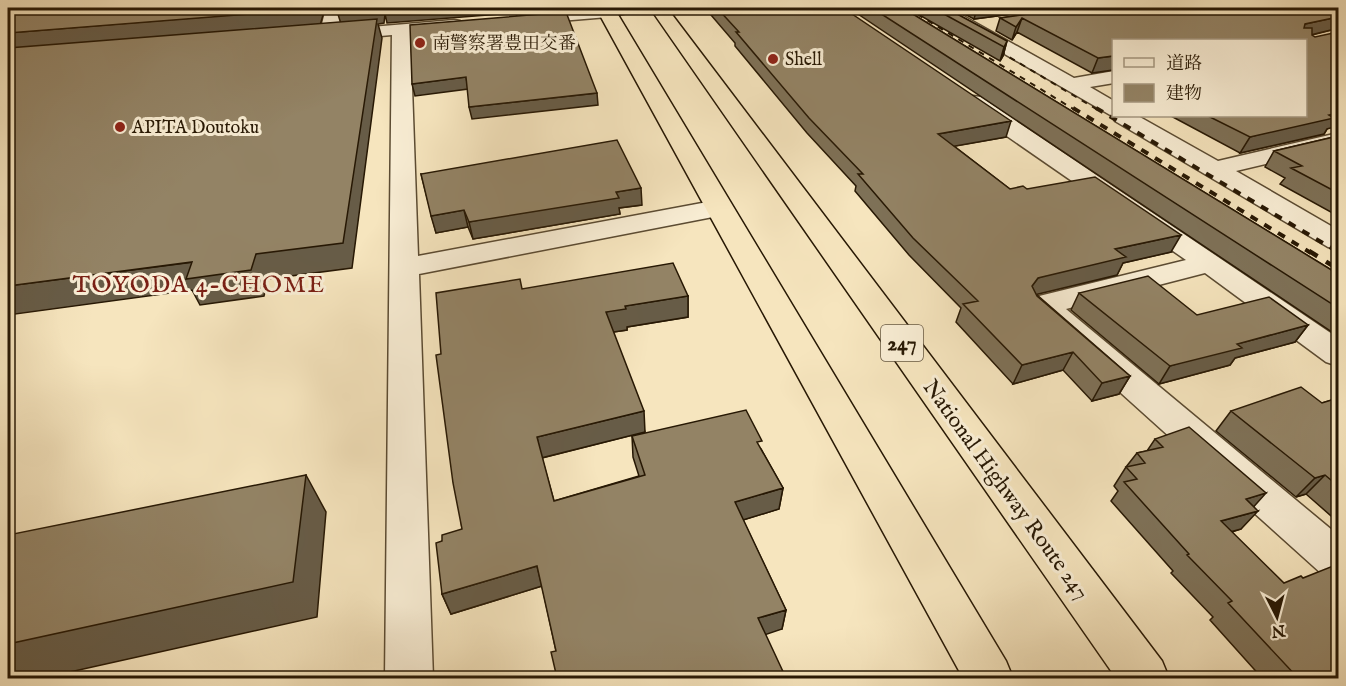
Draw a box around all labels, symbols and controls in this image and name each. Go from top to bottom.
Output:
place label: 南警察署豊田交番 [432,33,576,56]
marker: 南警察署豊田交番 [413,36,427,50]
legend [1112,39,1307,117]
place label: Shell [785,49,822,72]
marker: Shell [766,52,780,66]
text: 道路 [1166,53,1202,76]
text: 建物 [1166,83,1202,106]
place label: APITA Doutoku [131,117,259,140]
marker: APITA Doutoku [113,120,127,134]
district label: TOYODA 4-CHOME [72,270,326,301]
road number: 247 [881,325,923,361]
street label: National Highway Route 247 [916,375,1095,606]
north arrow [1247,587,1307,647]
text: N [1270,619,1287,641]

